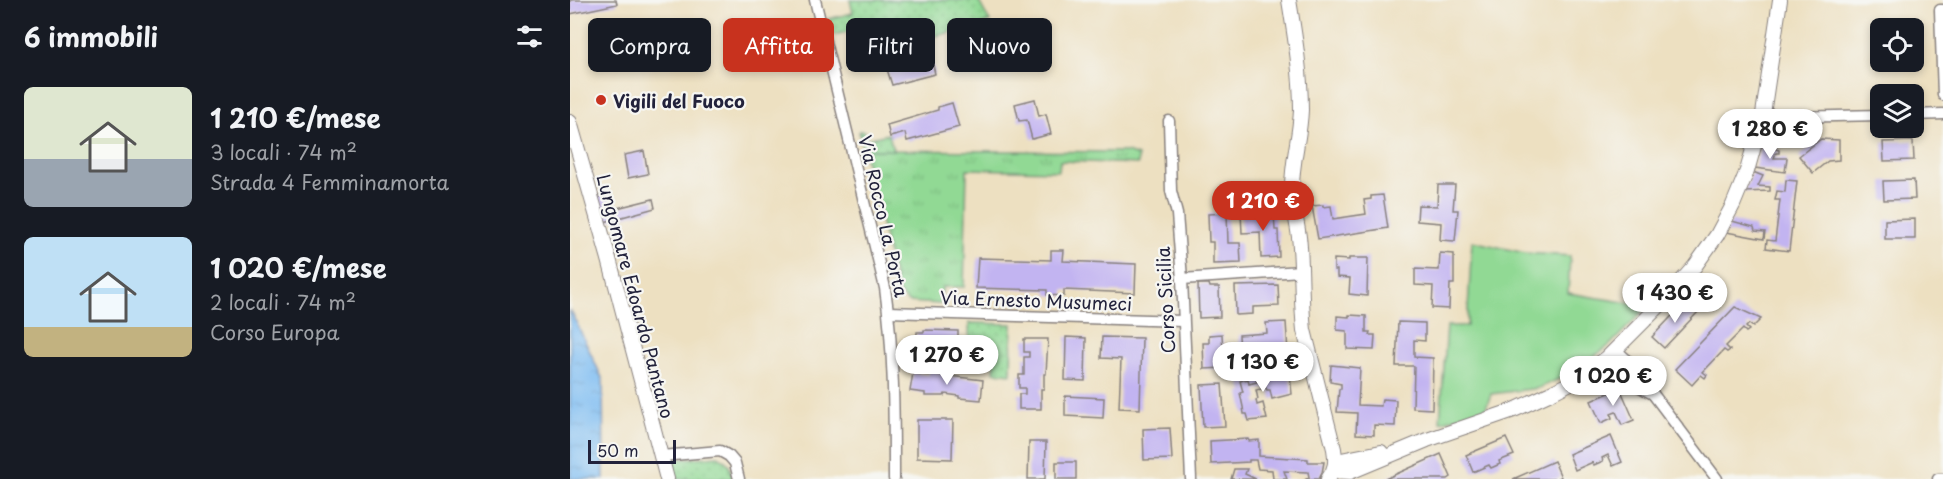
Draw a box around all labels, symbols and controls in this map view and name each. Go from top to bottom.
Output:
text: 6 immobili [24,17,158,56]
chip: Compra [588,18,711,72]
chip: Affitta [723,18,834,72]
chip: Filtri [846,18,935,72]
chip: Nuovo [947,18,1052,72]
map controls [1870,18,1924,138]
button: locate [1870,18,1924,72]
icon: filters [513,20,546,53]
button: layers [1870,84,1924,138]
place label: Vigili del Fuoco [613,87,745,114]
marker: Vigili del Fuoco [594,93,608,107]
text: 1 210 €/mese [210,98,381,137]
pin: 1 280 € [1715,109,1825,160]
icon: home [72,111,144,183]
text: 1 280 € [1732,113,1808,143]
street label: Via Rocco La Porta [852,132,916,300]
text: 3 locali · 74 m² [210,137,357,167]
text: Strada 4 Femminamorta [210,167,449,197]
street label: Lungomare Edoardo Pantano [590,171,682,421]
pin: 1 210 € [1208,181,1318,232]
text: 1 210 € [1226,185,1300,215]
street label: Corso Sicilia [1149,246,1181,354]
text: 1 020 €/mese [210,248,387,287]
icon: home [72,261,144,333]
pin: 1 430 € [1620,273,1730,324]
text: 1 430 € [1636,277,1714,307]
street label: Via Ernesto Musumeci [940,283,1132,317]
text: 2 locali · 74 m² [210,287,356,317]
text: Corso Europa [210,317,340,347]
pin: 1 270 € [892,335,1002,386]
text: 1 270 € [909,339,985,369]
pin: 1 130 € [1208,342,1318,393]
text: 1 130 € [1227,346,1299,376]
pin: 1 020 € [1558,356,1668,407]
text: 1 020 € [1574,360,1652,390]
scale bar [588,437,676,464]
text: 50 m [597,438,638,462]

